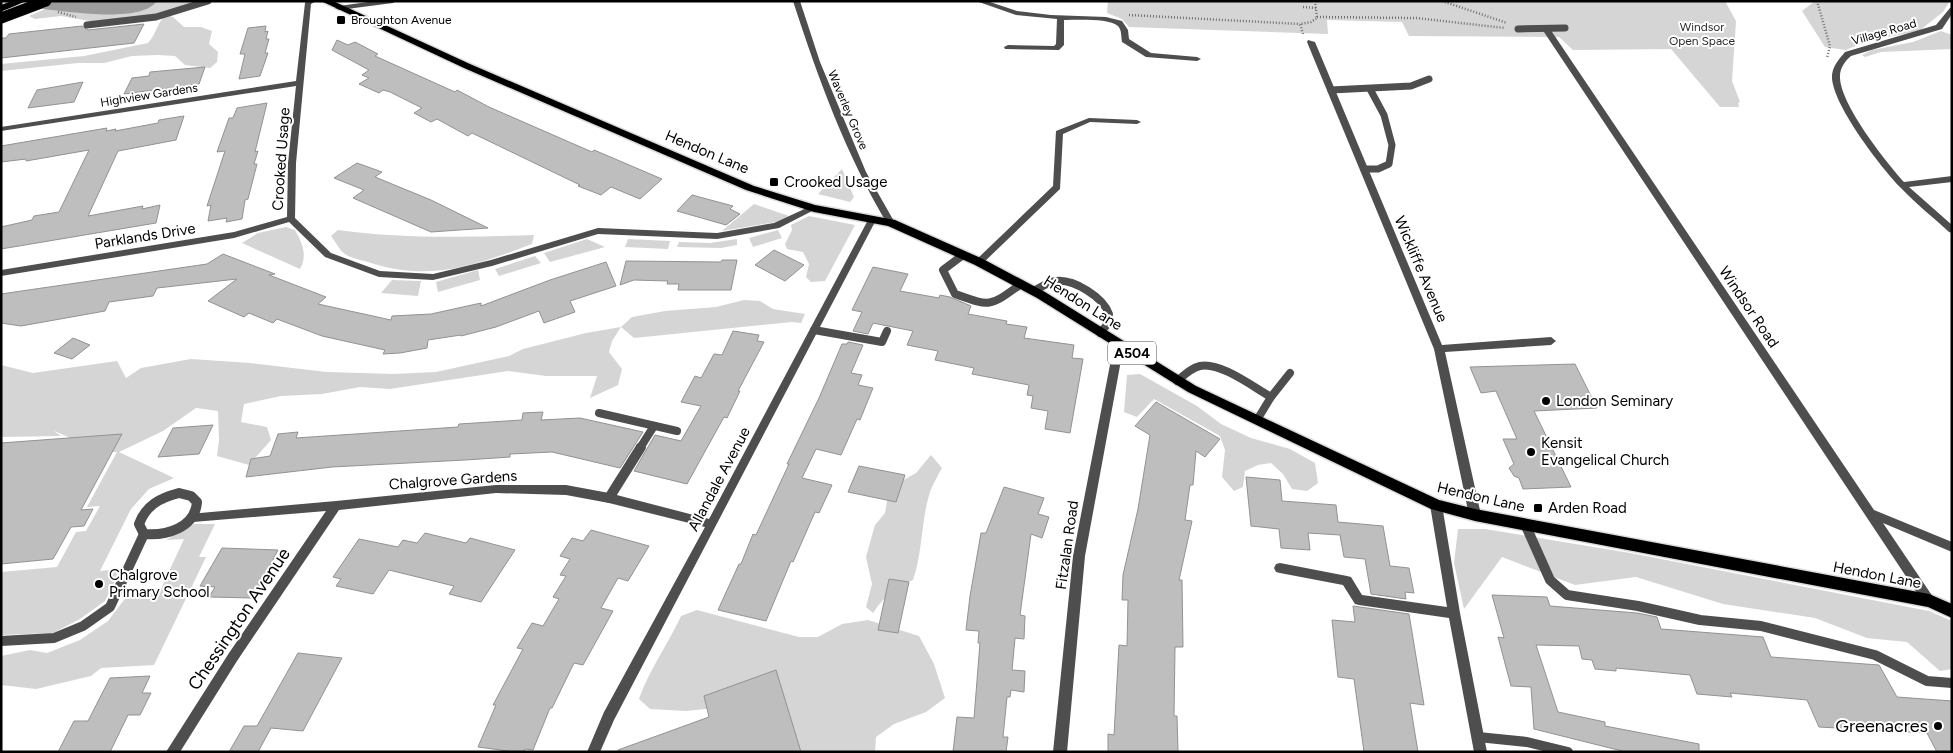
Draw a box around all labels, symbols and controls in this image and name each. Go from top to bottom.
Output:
place label: Broughton Avenue [351,13,452,27]
marker: Broughton Avenue [335,14,347,26]
street label: Village Road [1850,16,1918,48]
park label: Windsor Open Space [1669,20,1736,48]
street label: Waverley Grove [825,68,871,152]
street label: Highview Gardens [99,80,199,110]
street label: Crooked Usage [268,107,294,211]
street label: Hendon Lane [662,126,752,178]
place label: Crooked Usage [784,173,887,191]
marker: Crooked Usage [768,176,780,188]
street label: Wickliffe Avenue [1391,213,1451,325]
street label: Parklands Drive [93,219,197,253]
street label: Windsor Road [1715,263,1783,351]
street label: Hendon Lane [1040,272,1126,334]
road number: A504 [1108,342,1156,364]
place label: London Seminary [1556,392,1673,410]
marker: London Seminary [1540,395,1552,407]
street label: Allandale Avenue [684,424,754,534]
place label: Kensit Evangelical Church [1541,434,1669,469]
marker: Kensit Evangelical Church [1525,446,1537,458]
street label: Chalgrove Gardens [388,467,518,493]
street label: Hendon Lane [1435,478,1527,516]
street label: Fitzalan Road [1052,499,1082,591]
place label: Arden Road [1548,499,1627,517]
marker: Arden Road [1532,502,1544,514]
street label: Chessington Avenue [183,543,295,694]
street label: Hendon Lane [1831,558,1923,592]
place label: Chalgrove Primary School [109,566,210,601]
marker: Chalgrove Primary School [93,578,105,590]
place label: Greenacres [1835,715,1928,737]
marker: Greenacres [1932,720,1944,732]

